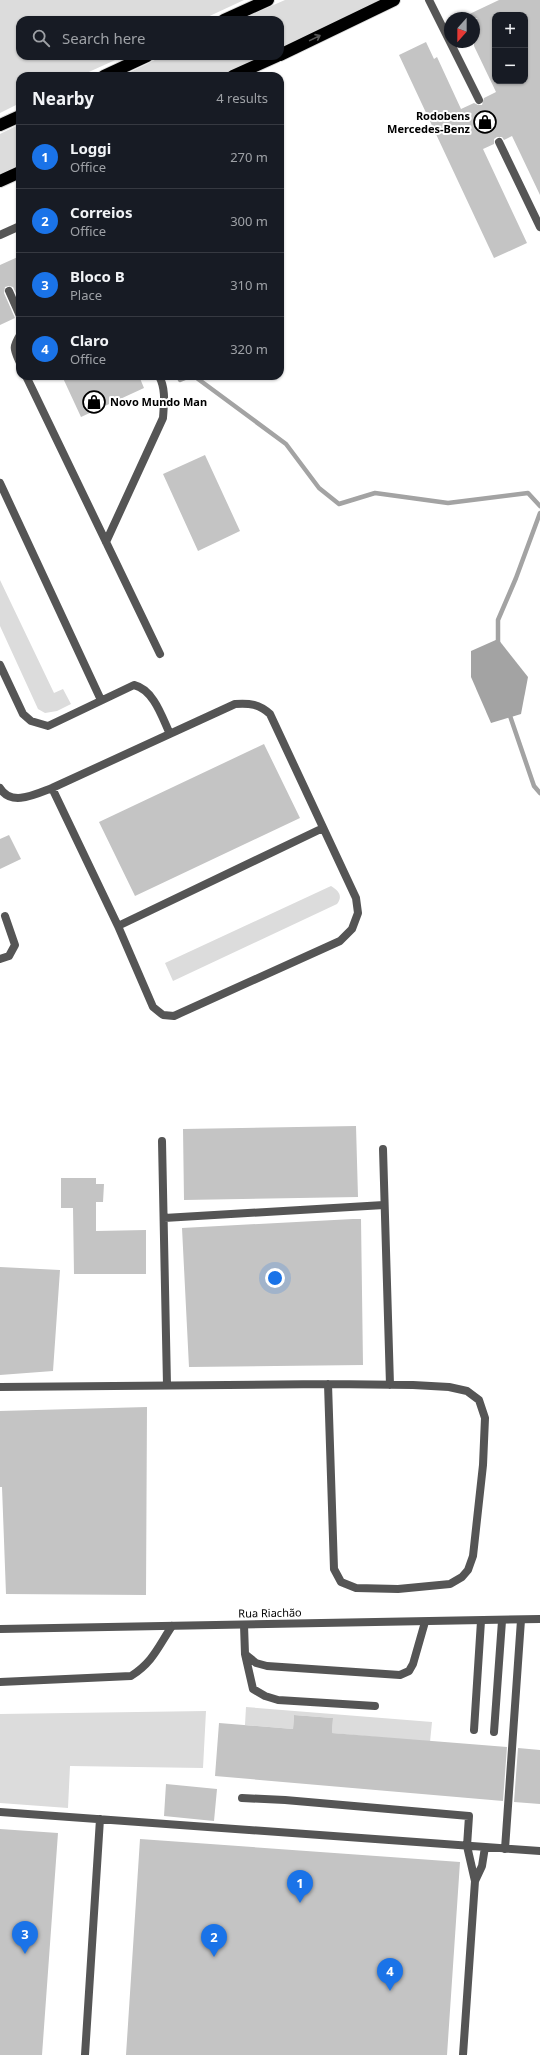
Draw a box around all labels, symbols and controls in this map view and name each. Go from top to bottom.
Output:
north arrow [444,12,480,48]
map controls [492,12,528,84]
button: + [492,12,528,48]
search box [16,16,284,60]
icon: search [30,27,52,49]
text: Search here [62,28,145,48]
one-way arrow [309,34,321,41]
button: − [492,48,528,84]
text: Nearby [32,87,94,110]
text: 4 results [216,89,268,107]
place label: Rodobens Mercedes-Benz [387,108,471,136]
shop icon: Rodobens Mercedes-Benz [472,109,498,135]
text: Loggi [70,138,111,158]
text: 1 [41,148,49,166]
text: 270 m [230,148,268,166]
text: Office [70,158,106,176]
text: Correios [70,202,132,222]
text: 2 [41,212,49,230]
text: 300 m [230,212,268,230]
text: Office [70,222,106,240]
text: Bloco B [70,266,125,286]
text: 3 [41,276,49,294]
text: 310 m [230,276,268,294]
text: Place [70,286,102,304]
text: Claro [70,330,109,350]
text: 4 [41,340,49,358]
text: 320 m [230,340,268,358]
text: Office [70,350,106,368]
shop icon: Novo Mundo Man [81,389,107,415]
place label: Novo Mundo Man [110,394,207,409]
your location [265,1268,285,1288]
street label: Rua Riachão [238,1604,302,1621]
pin: 1 [287,1870,313,1903]
pin: 3 [12,1921,38,1954]
pin: 2 [201,1924,227,1957]
pin: 4 [377,1958,403,1991]

